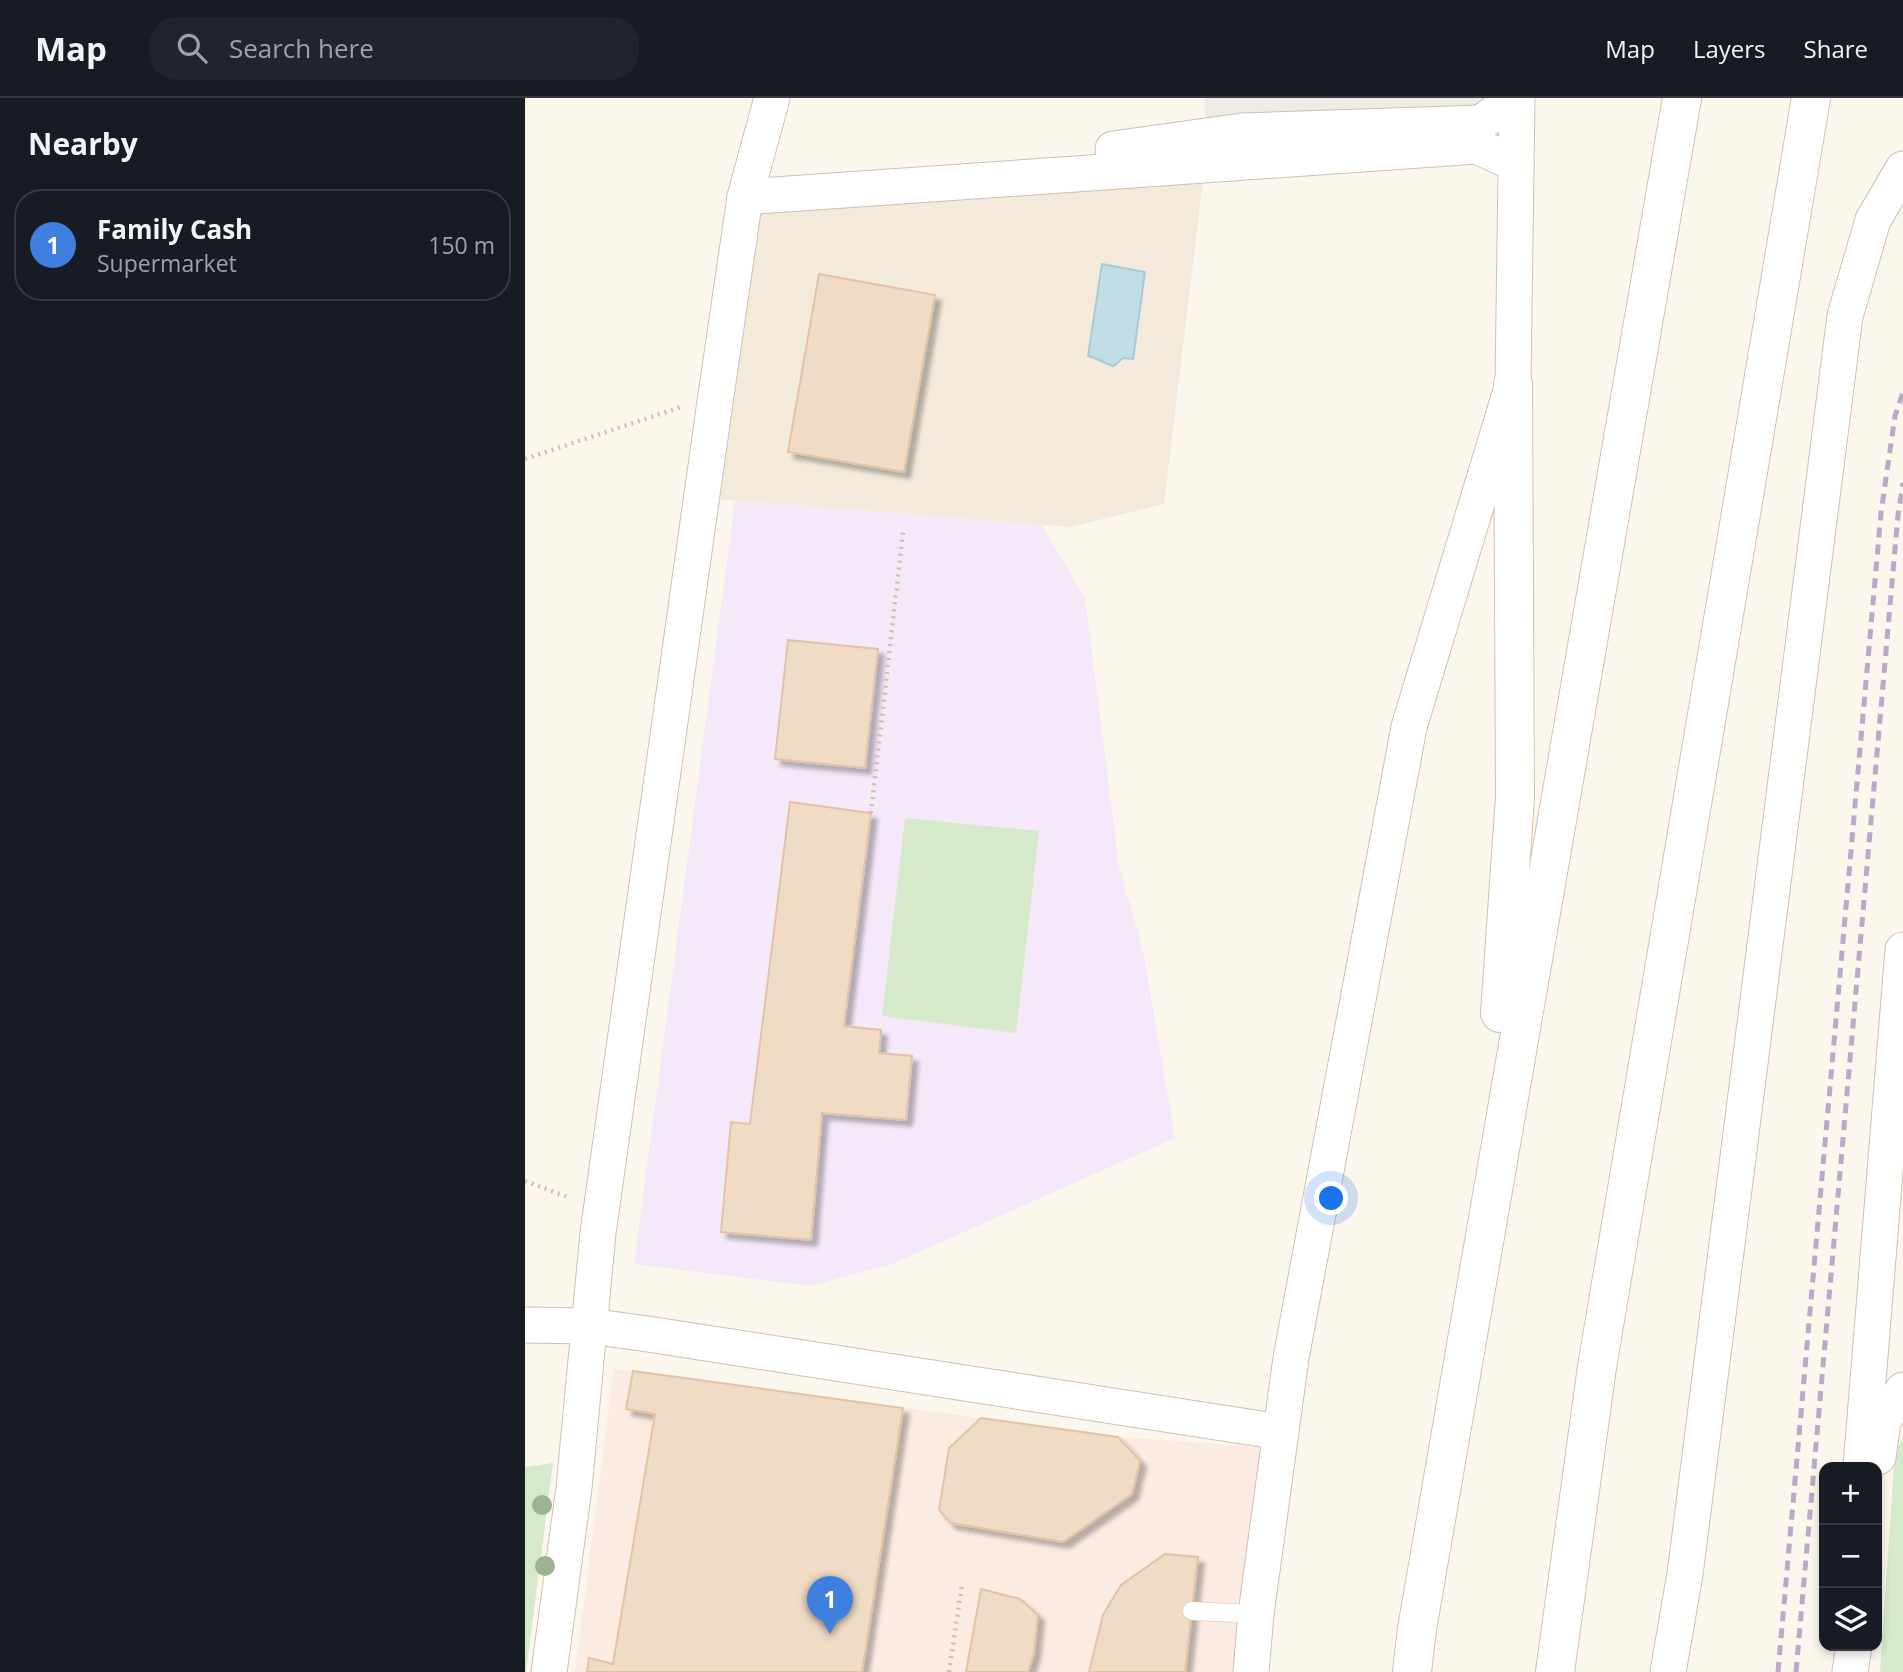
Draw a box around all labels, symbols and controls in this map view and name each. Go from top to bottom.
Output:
search box [149,17,639,80]
text: Map [35,26,107,71]
icon: search [173,29,211,67]
text: Search here [229,30,374,66]
text: Map [1605,32,1655,65]
text: Layers [1693,32,1766,65]
text: Share [1804,32,1868,65]
text: Nearby [28,123,138,164]
text: Family Cash [97,211,252,247]
text: 1 [46,229,60,261]
text: 150 m [428,229,495,261]
text: Supermarket [97,247,237,279]
your location [1314,1181,1348,1215]
map controls [1819,1462,1882,1651]
button: + [1819,1462,1882,1525]
button: − [1819,1525,1882,1588]
pin: 1 [807,1576,853,1634]
button: layers [1819,1588,1882,1651]

